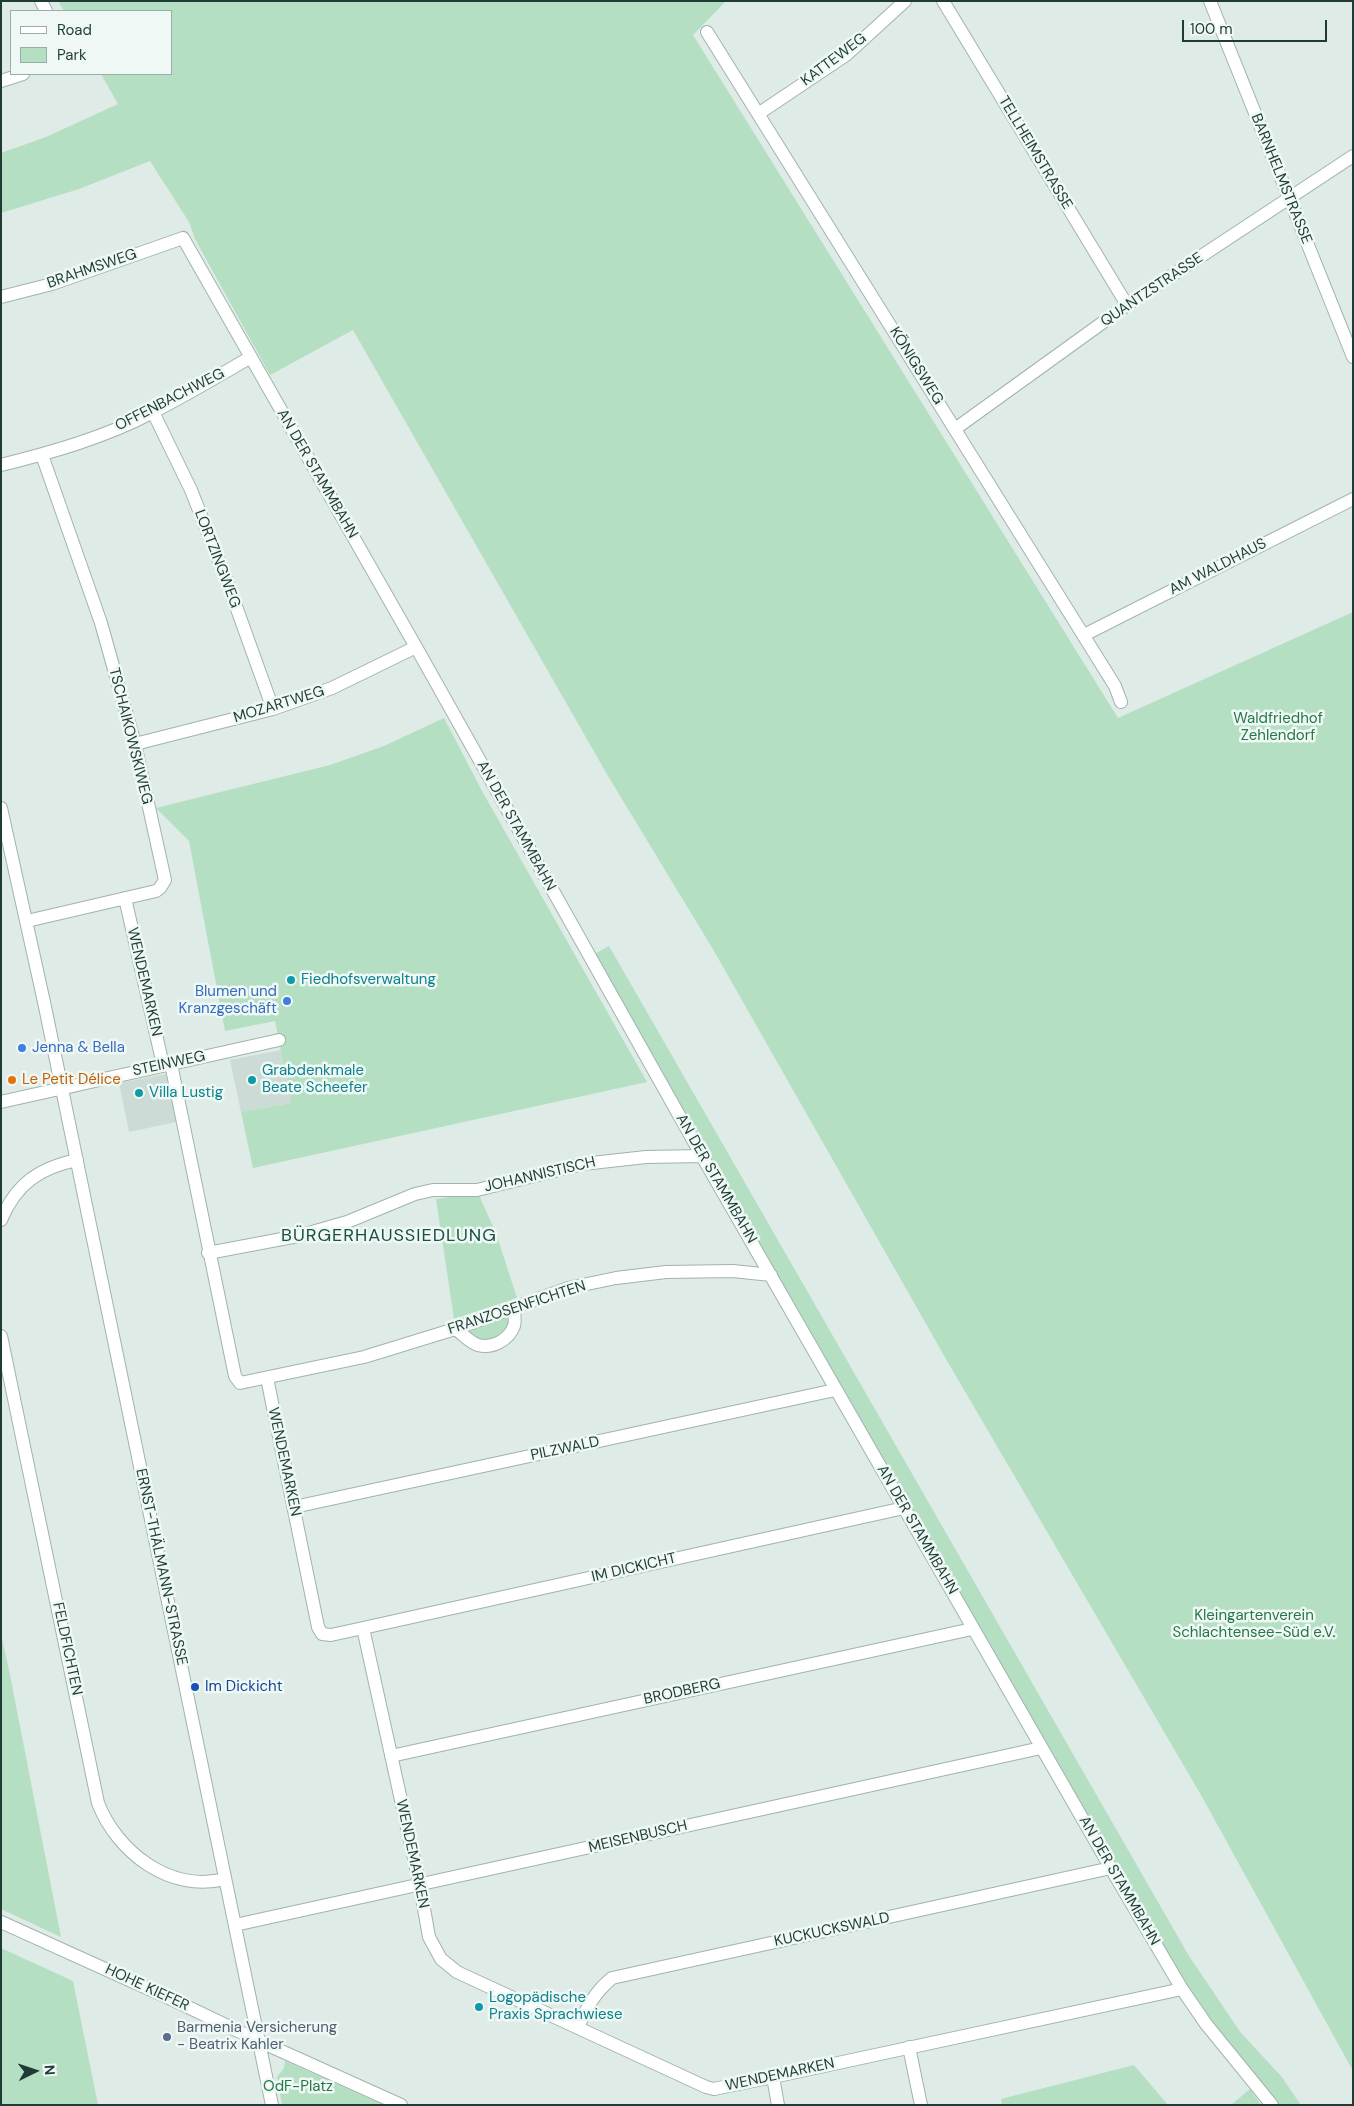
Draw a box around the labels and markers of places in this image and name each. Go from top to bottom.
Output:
place label: Fiedhofsverwaltung [301,971,436,989]
marker: Fiedhofsverwaltung [285,974,297,986]
place label: Blumen und Kranzgeschäft [179,983,277,1018]
marker: Blumen und Kranzgeschäft [281,995,293,1007]
place label: Jenna & Bella [32,1039,125,1057]
marker: Jenna & Bella [16,1042,28,1054]
place label: Grabdenkmale Beate Scheefer [262,1062,368,1097]
place label: Le Petit Délice [22,1071,121,1089]
marker: Le Petit Délice [6,1074,18,1086]
marker: Grabdenkmale Beate Scheefer [246,1074,258,1086]
place label: Villa Lustig [149,1084,223,1102]
marker: Villa Lustig [133,1087,145,1099]
place label: Im Dickicht [205,1678,283,1696]
marker: Im Dickicht [189,1681,201,1693]
place label: Logopädische Praxis Sprachwiese [489,1989,623,2024]
marker: Logopädische Praxis Sprachwiese [473,2001,485,2013]
place label: Barmenia Versicherung - Beatrix Kahler [177,2019,337,2054]
marker: Barmenia Versicherung - Beatrix Kahler [161,2031,173,2043]

